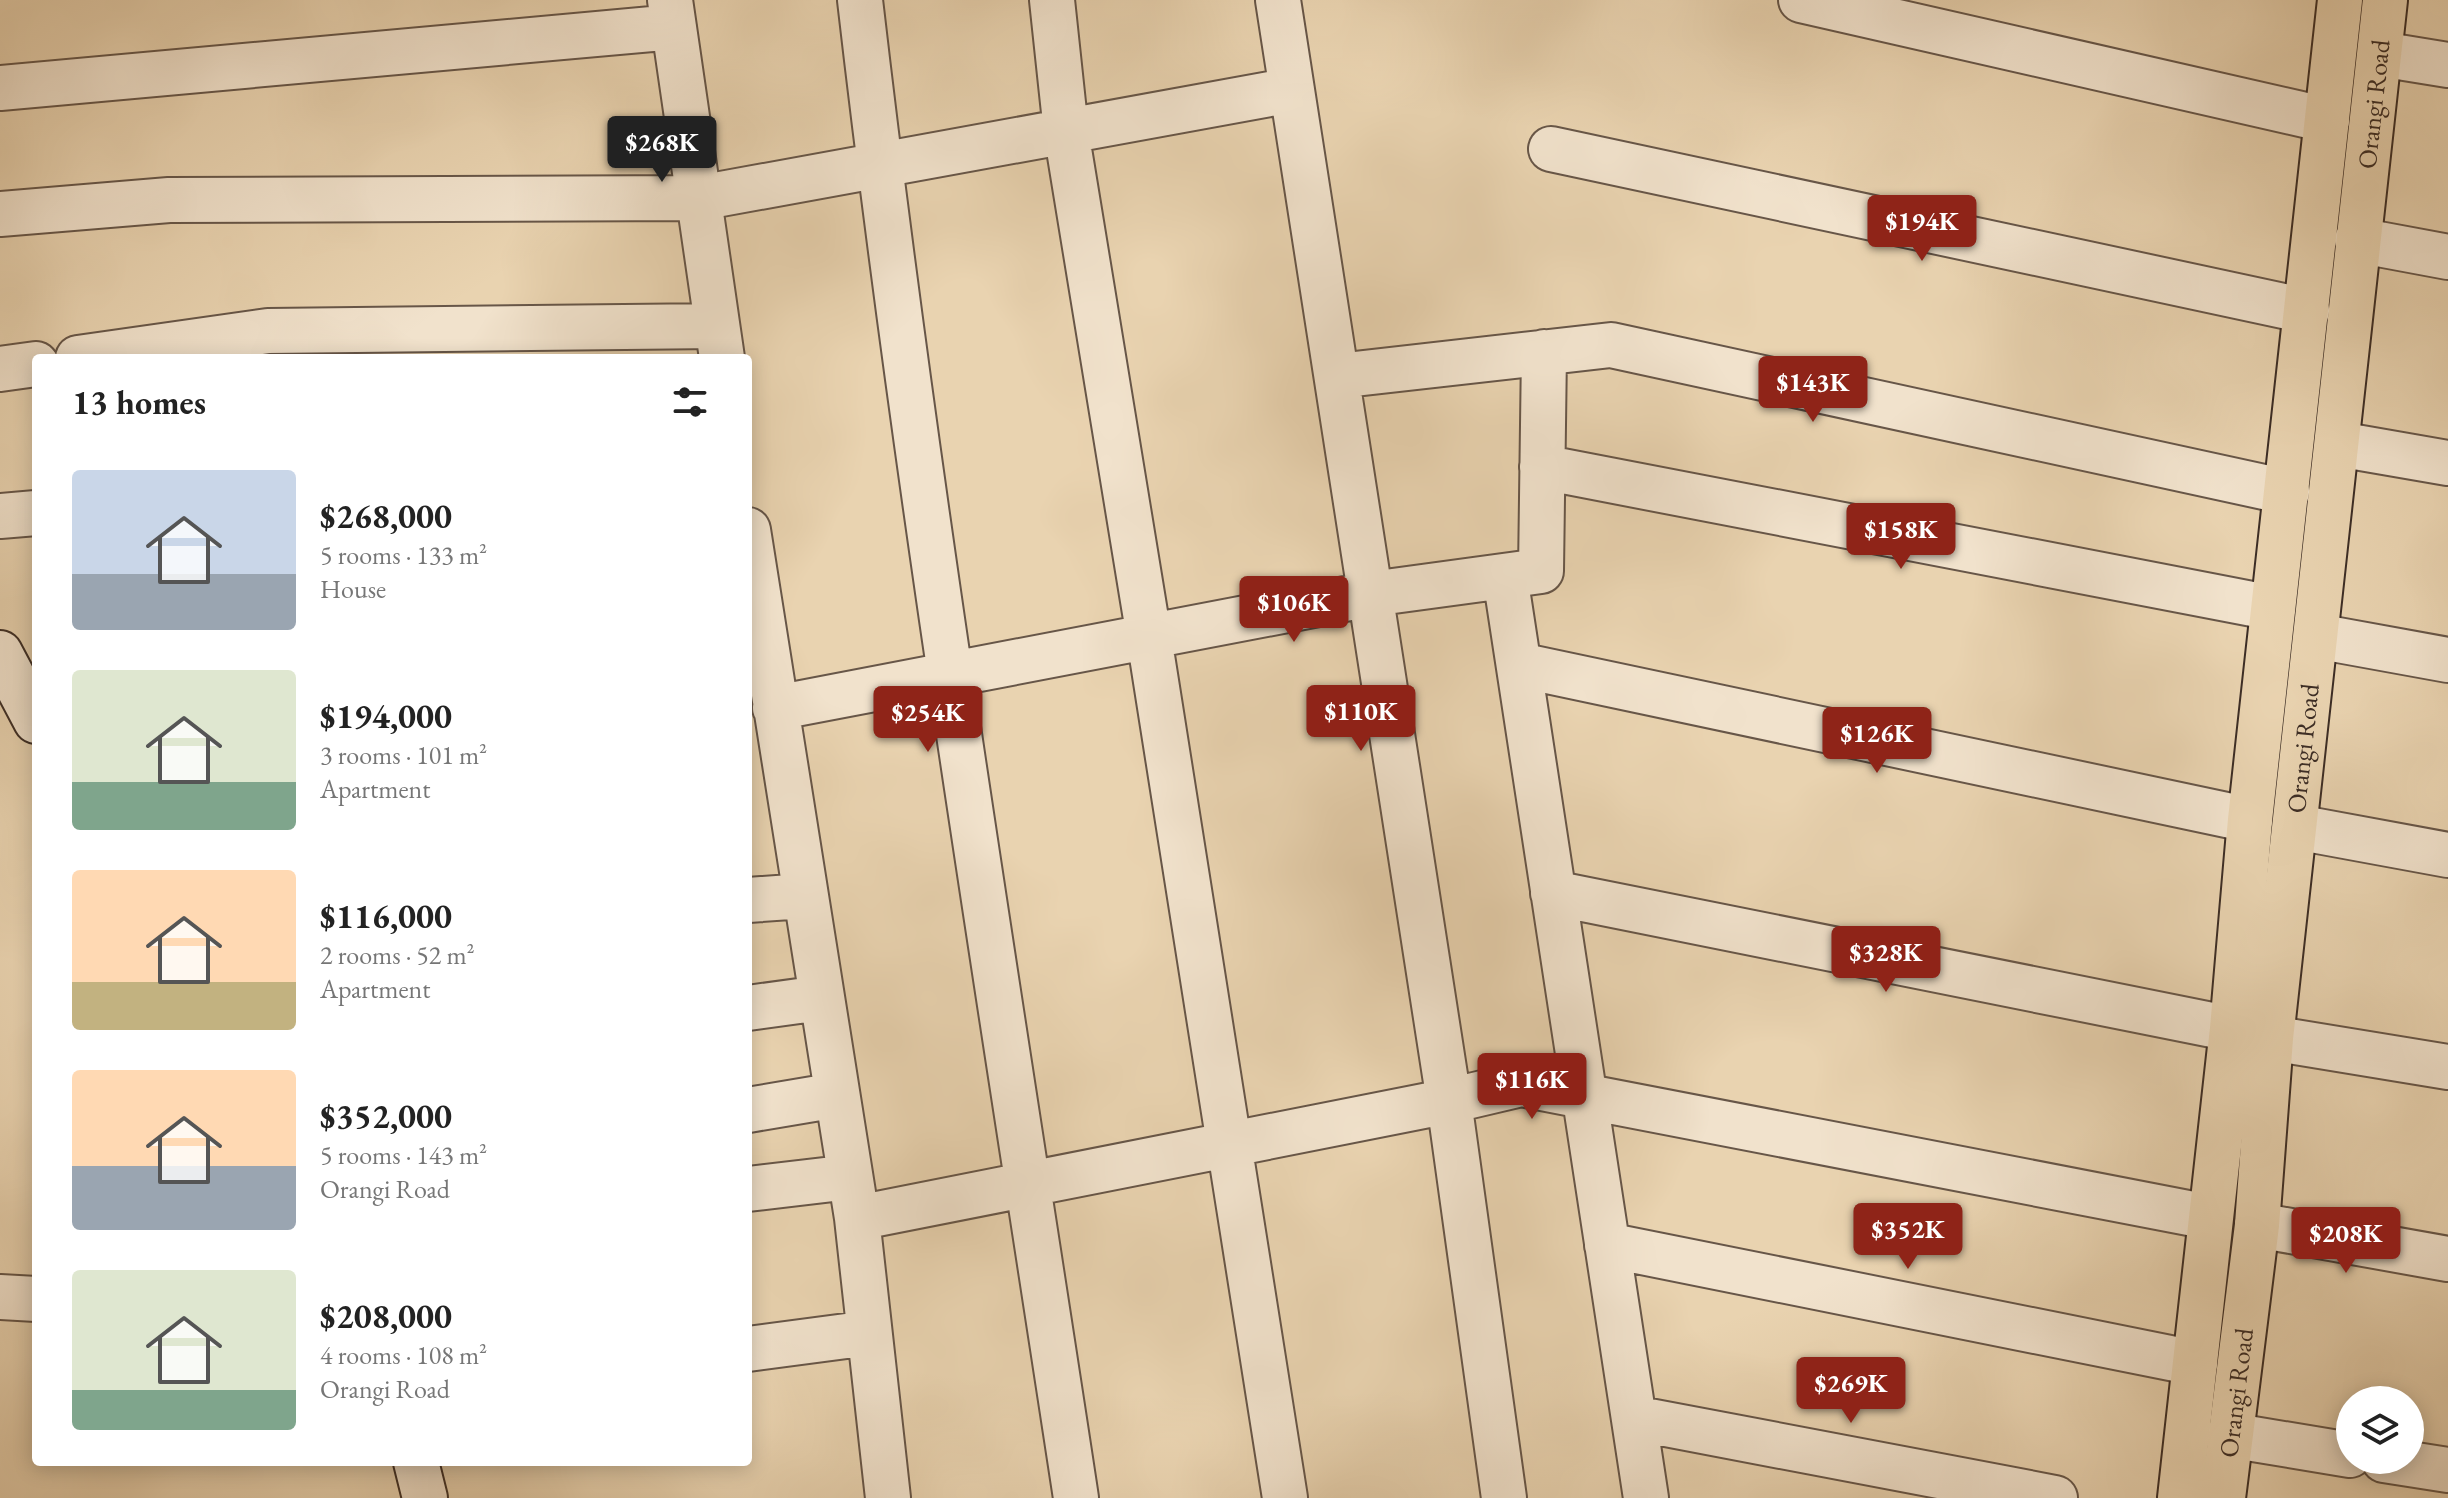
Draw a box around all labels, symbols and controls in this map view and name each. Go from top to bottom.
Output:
street label: Orangi Road [2350,37,2398,171]
pin: $268K [606,116,718,184]
text: $268K [625,125,699,159]
pin: $194K [1866,195,1978,263]
text: $194K [1885,204,1959,238]
pin: $143K [1757,356,1869,424]
text: $143K [1776,365,1850,399]
text: 13 homes [72,380,206,424]
icon: filters [668,380,712,424]
text: $268,000 [320,494,452,538]
icon: home [136,502,232,598]
pin: $158K [1845,503,1957,571]
text: $158K [1864,512,1938,546]
text: 5 rooms · 133 m² [320,538,487,572]
text: House [320,572,386,606]
pin: $106K [1238,576,1350,644]
text: $106K [1257,585,1331,619]
street label: Orangi Road [2279,681,2327,815]
pin: $110K [1305,685,1417,753]
pin: $254K [872,686,984,754]
text: $194,000 [320,694,452,738]
text: $110K [1324,694,1398,728]
text: $254K [891,695,965,729]
icon: home [136,702,232,798]
pin: $126K [1821,707,1933,775]
text: $126K [1840,716,1914,750]
text: 3 rooms · 101 m² [320,738,487,772]
text: Apartment [320,772,430,806]
text: $116,000 [320,894,452,938]
icon: home [136,902,232,998]
pin: $328K [1830,926,1942,994]
text: $328K [1849,935,1923,969]
text: 2 rooms · 52 m² [320,938,475,972]
text: Apartment [320,972,430,1006]
pin: $116K [1476,1053,1588,1121]
text: $116K [1495,1062,1569,1096]
text: $352,000 [320,1094,452,1138]
icon: home [136,1102,232,1198]
text: 5 rooms · 143 m² [320,1138,487,1172]
text: Orangi Road [320,1172,450,1206]
pin: $352K [1852,1203,1964,1271]
pin: $208K [2290,1207,2402,1275]
text: $352K [1871,1212,1945,1246]
text: $208K [2309,1216,2383,1250]
text: $208,000 [320,1294,452,1338]
icon: home [136,1302,232,1398]
street label: Orangi Road [2211,1325,2261,1459]
text: 4 rooms · 108 m² [320,1338,487,1372]
pin: $269K [1795,1357,1907,1425]
text: $269K [1814,1366,1888,1400]
text: Orangi Road [320,1372,450,1406]
map controls [2336,1386,2424,1474]
button: layers [2336,1386,2424,1474]

